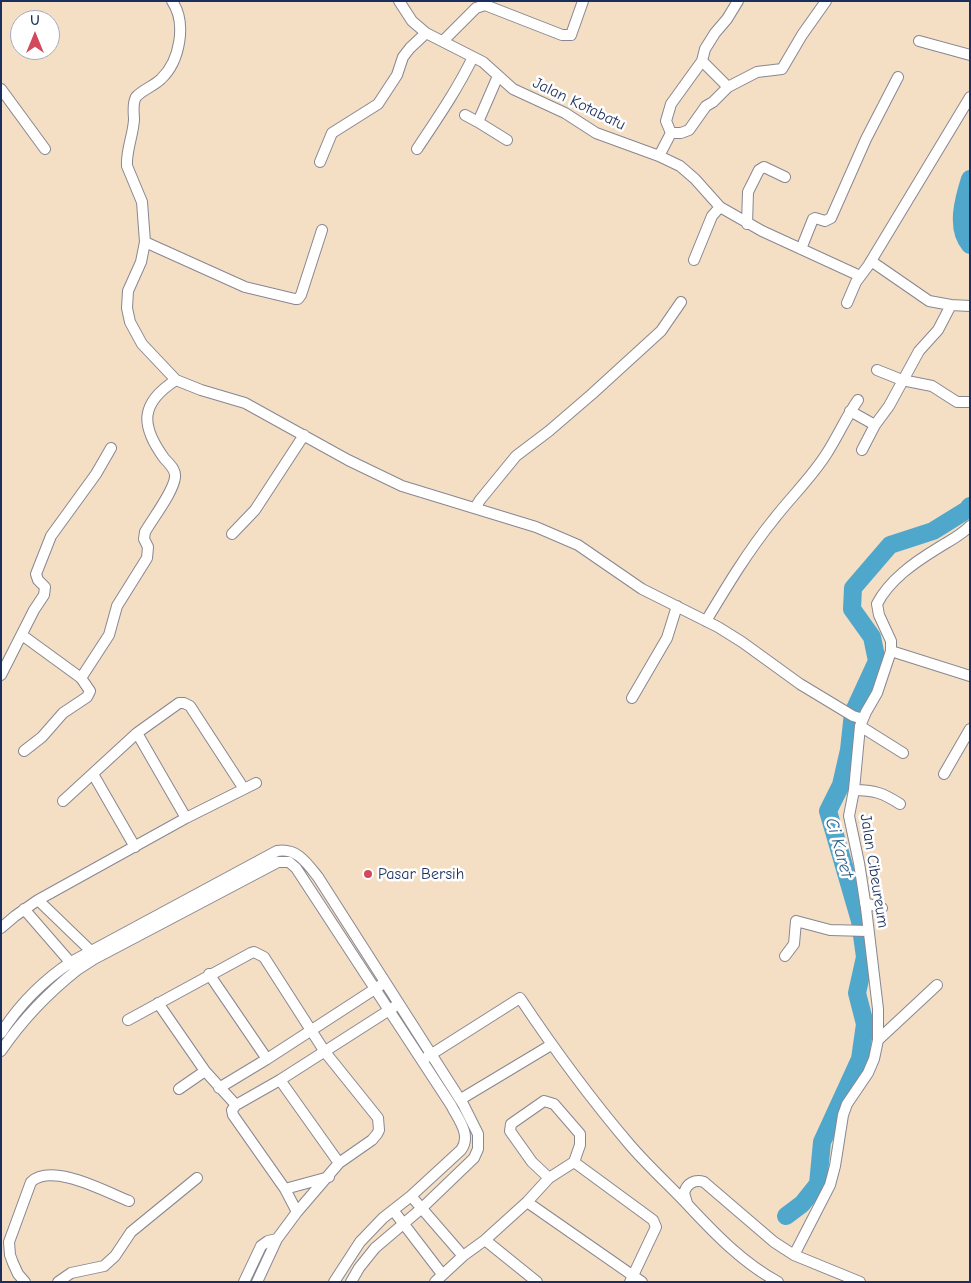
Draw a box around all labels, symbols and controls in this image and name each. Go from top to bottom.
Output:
north arrow [10,10,60,60]
text: U [30,12,40,29]
street label: Jalan Kotabatu [530,73,628,135]
street label: Jalan Cibeureum [856,813,892,929]
water label: Ci Karet [820,815,858,881]
place label: Pasar Bersih [378,864,464,884]
marker: Pasar Bersih [362,868,374,880]

